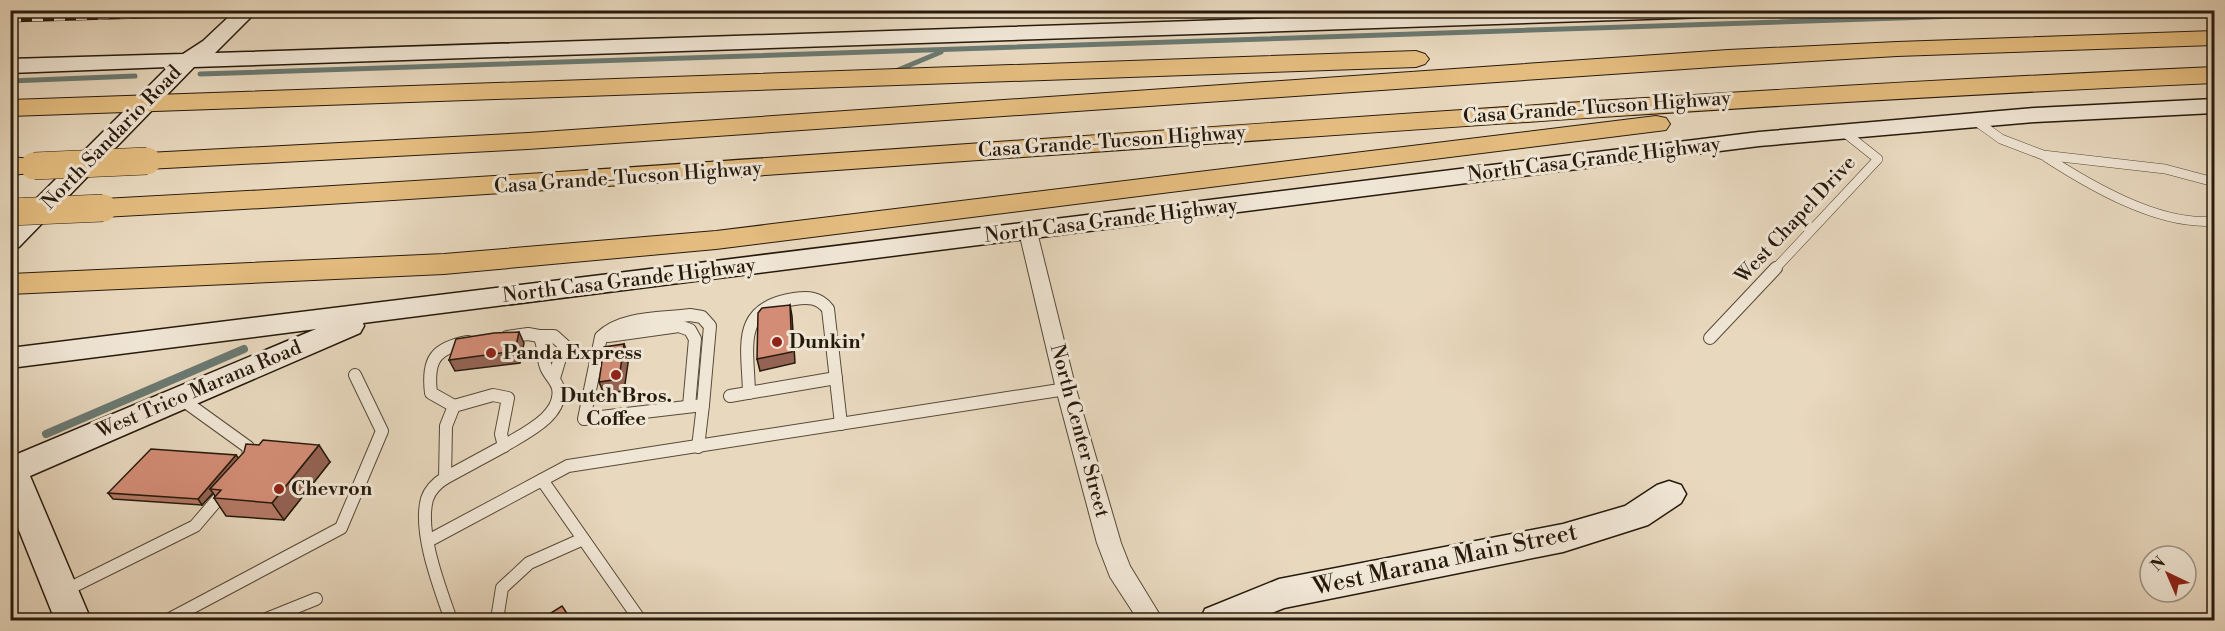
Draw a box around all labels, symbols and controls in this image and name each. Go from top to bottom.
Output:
street label: North Sandario Road [37,60,188,215]
street label: Casa Grande-Tucson Highway [1462,86,1732,130]
street label: Casa Grande-Tucson Highway [977,120,1247,164]
street label: North Casa Grande Highway [1466,132,1722,188]
street label: West Chapel Drive [1730,151,1862,290]
street label: Casa Grande-Tucson Highway [493,156,763,200]
street label: North Casa Grande Highway [983,193,1239,249]
street label: North Casa Grande Highway [501,253,757,309]
place label: Dunkin' [789,330,866,355]
street label: West Trico Marana Road [92,335,306,445]
marker: Dunkin' [770,335,784,349]
place label: Panda Express [503,341,642,366]
street label: North Center Street [1044,342,1114,520]
marker: Panda Express [484,346,498,360]
marker: Dutch Bros. Coffee [609,368,623,382]
place label: Dutch Bros. Coffee [560,384,672,432]
place label: Chevron [291,477,373,502]
marker: Chevron [272,482,286,496]
street label: West Marana Main Street [1309,517,1580,603]
north arrow [2138,544,2198,604]
text: N [2147,552,2170,576]

